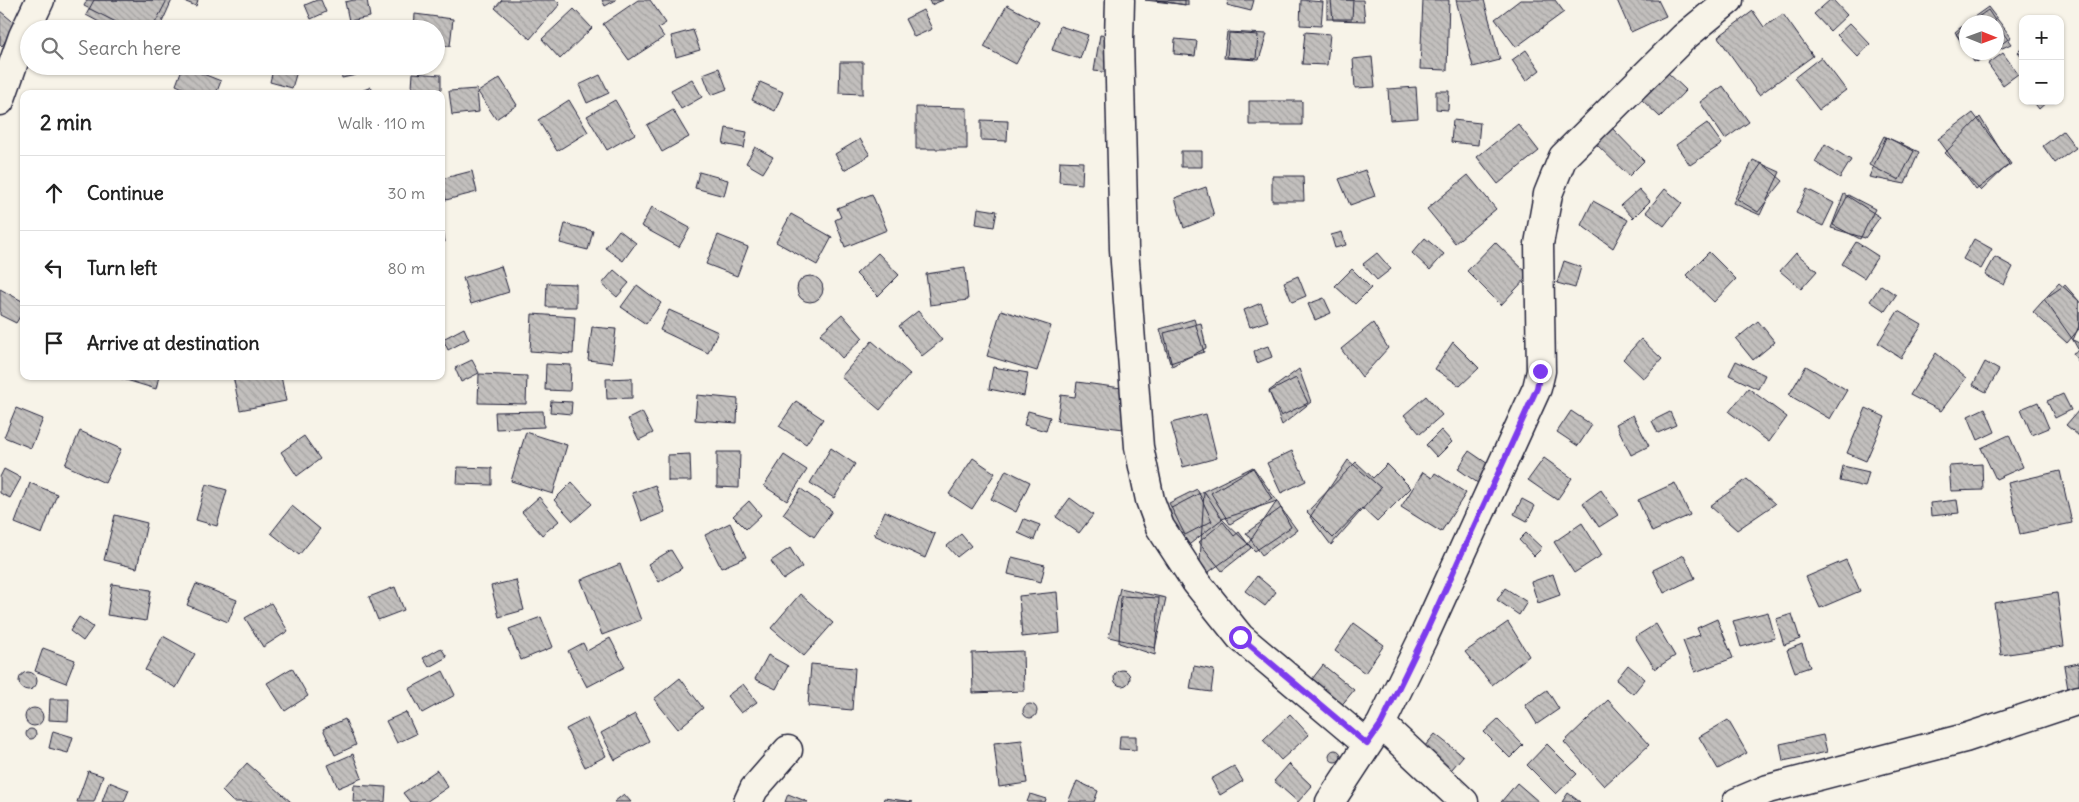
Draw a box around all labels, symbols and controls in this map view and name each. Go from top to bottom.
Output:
north arrow [1959,15,2004,60]
map controls [2019,15,2064,105]
button: + [2019,15,2064,60]
search box [20,20,445,75]
icon: search [38,34,66,62]
text: Search here [78,36,181,60]
button: − [2019,60,2064,105]
text: 2 min [40,109,92,136]
text: Walk · 110 m [338,113,425,133]
icon: ahead [40,179,68,207]
text: Continue [87,181,164,205]
text: 30 m [388,183,425,203]
icon: left [40,254,68,282]
text: Turn left [87,256,157,280]
text: 80 m [387,258,425,278]
icon: arrive [40,329,68,357]
text: Arrive at destination [87,331,260,355]
route end [1529,360,1552,383]
route start [1229,626,1252,649]

